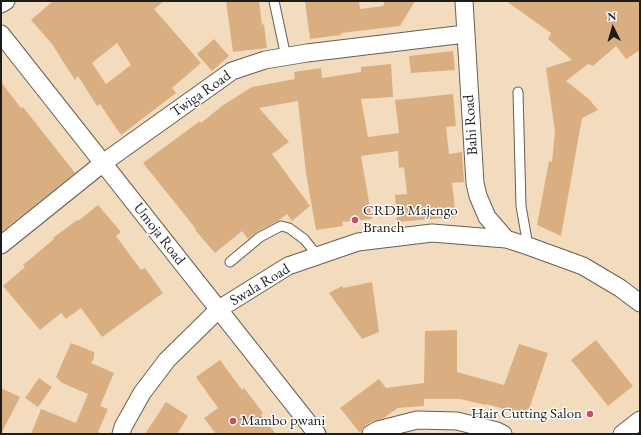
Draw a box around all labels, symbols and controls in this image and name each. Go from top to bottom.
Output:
north arrow [593,8,633,48]
text: N [607,9,617,23]
street label: Twiga Road [167,67,235,121]
street label: Bahi Road [460,94,482,156]
street label: Umoja Road [129,199,189,269]
place label: CRDB Majengo Branch [363,202,458,237]
marker: CRDB Majengo Branch [350,215,360,225]
street label: Swala Road [227,260,293,310]
place label: Hair Cutting Salon [471,405,582,423]
marker: Hair Cutting Salon [585,409,595,419]
place label: Mambo pwani [241,412,325,430]
marker: Mambo pwani [228,416,238,426]

